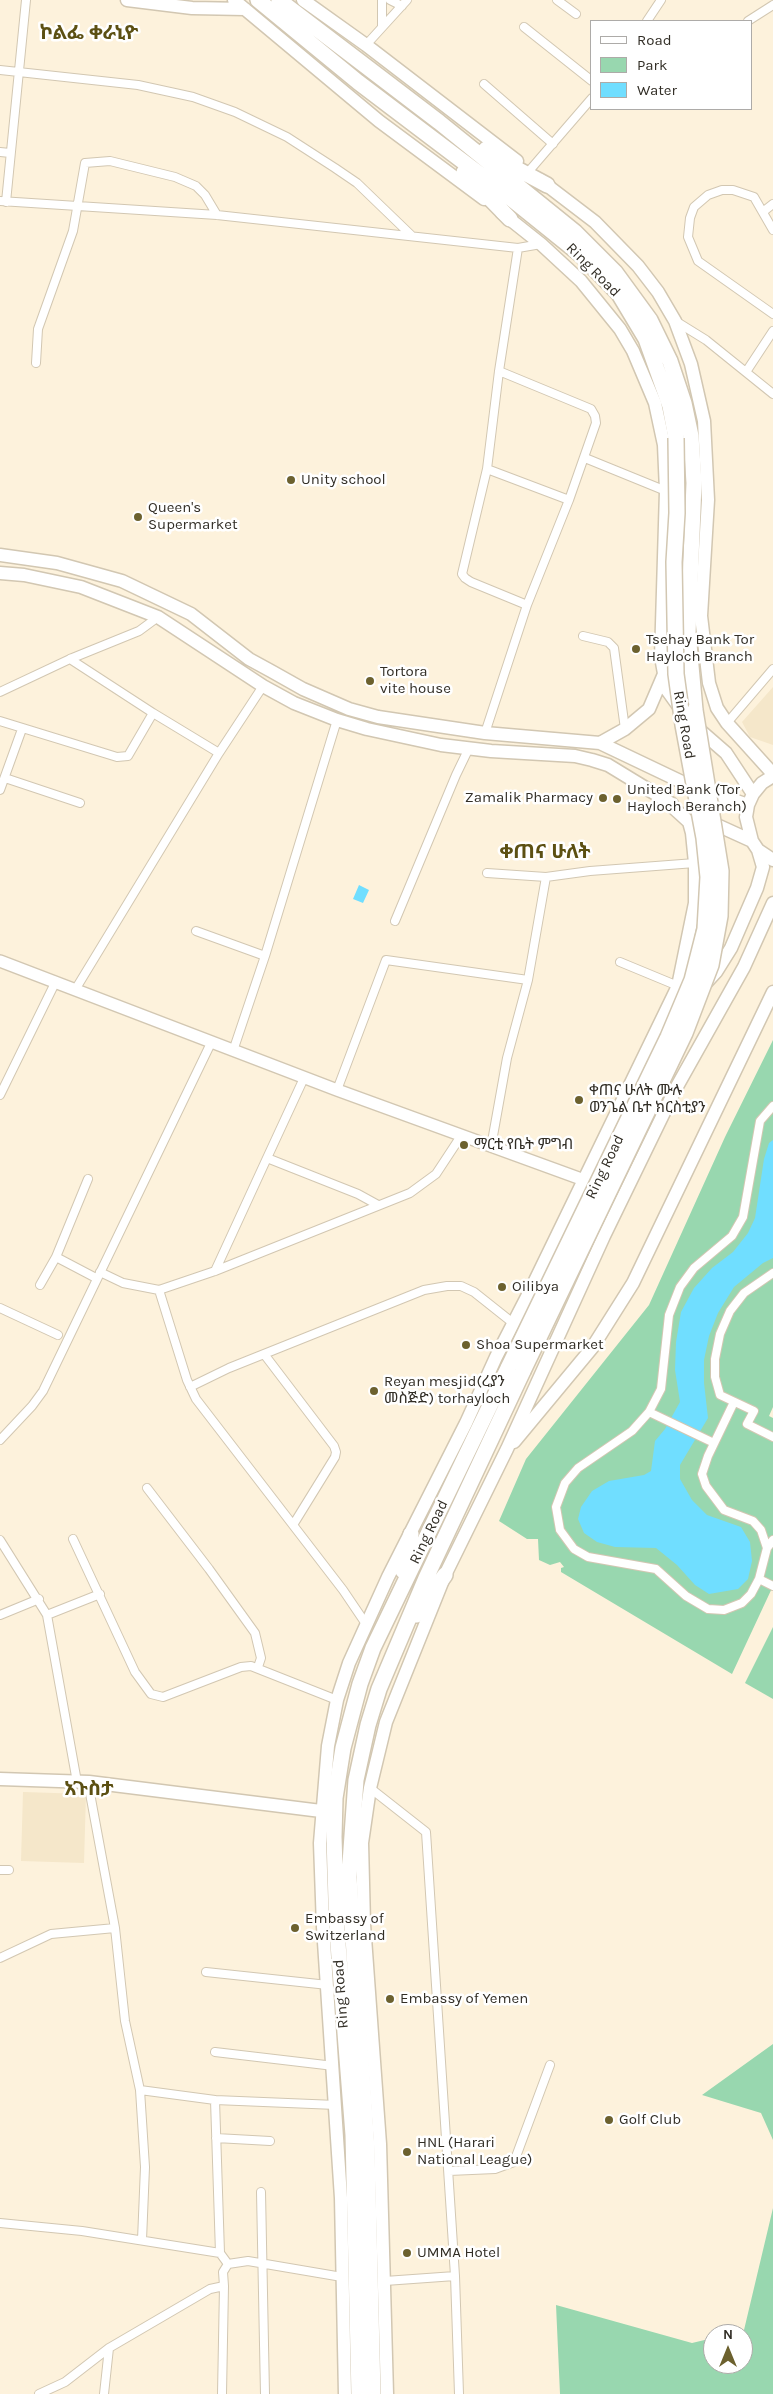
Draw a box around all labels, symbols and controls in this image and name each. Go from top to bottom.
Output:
legend [590,20,753,110]
district label: ኮልፌ ቀራኒዮ [40,21,138,45]
text: Road [637,31,672,49]
text: Park [637,56,667,74]
text: Water [637,81,677,99]
street label: Ring Road [562,239,624,301]
place label: Unity school [301,471,386,489]
marker: Unity school [285,474,297,486]
place label: Queen's Supermarket [148,499,238,534]
marker: Queen's Supermarket [132,511,144,523]
place label: Tsehay Bank Tor Hayloch Branch [646,631,754,666]
marker: Tsehay Bank Tor Hayloch Branch [630,643,642,655]
place label: Tortora vite house [380,663,451,698]
marker: Tortora vite house [364,675,376,687]
street label: Ring Road [669,689,699,761]
place label: United Bank (Tor Hayloch Beranch) [627,781,747,816]
place label: Zamalik Pharmacy [465,789,593,807]
marker: Zamalik Pharmacy [597,792,609,804]
marker: United Bank (Tor Hayloch Beranch) [611,793,623,805]
district label: ቀጠና ሁለት [499,840,591,864]
place label: ቀጠና ሁለት ሙሉ ወንጌል ቤተ ክርስቲያን [589,1082,706,1117]
marker: ቀጠና ሁለት ሙሉ ወንጌል ቤተ ክርስቲያን [573,1094,585,1106]
street label: Ring Road [582,1132,628,1202]
place label: ማርቲ የቤት ምግብ [474,1136,573,1154]
marker: ማርቲ የቤት ምግብ [458,1139,470,1151]
place label: Oilibya [512,1278,559,1296]
marker: Oilibya [496,1281,508,1293]
place label: Shoa Supermarket [476,1336,604,1354]
marker: Shoa Supermarket [460,1339,472,1351]
place label: Reyan mesjid(ረያን መስጅድ) torhayloch [384,1373,510,1408]
marker: Reyan mesjid(ረያን መስጅድ) torhayloch [368,1385,380,1397]
street label: Ring Road [406,1497,452,1567]
district label: አጉስታ [64,1777,114,1801]
place label: Embassy of Switzerland [305,1910,386,1945]
marker: Embassy of Switzerland [289,1922,301,1934]
street label: Ring Road [330,1959,352,2029]
place label: Embassy of Yemen [400,1990,528,2008]
marker: Embassy of Yemen [384,1993,396,2005]
place label: Golf Club [619,2111,681,2129]
marker: Golf Club [603,2114,615,2126]
place label: HNL (Harari National League) [417,2134,532,2169]
marker: HNL (Harari National League) [401,2146,413,2158]
place label: UMMA Hotel [417,2244,500,2262]
marker: UMMA Hotel [401,2247,413,2259]
north arrow [703,2324,753,2374]
text: N [723,2326,733,2343]

